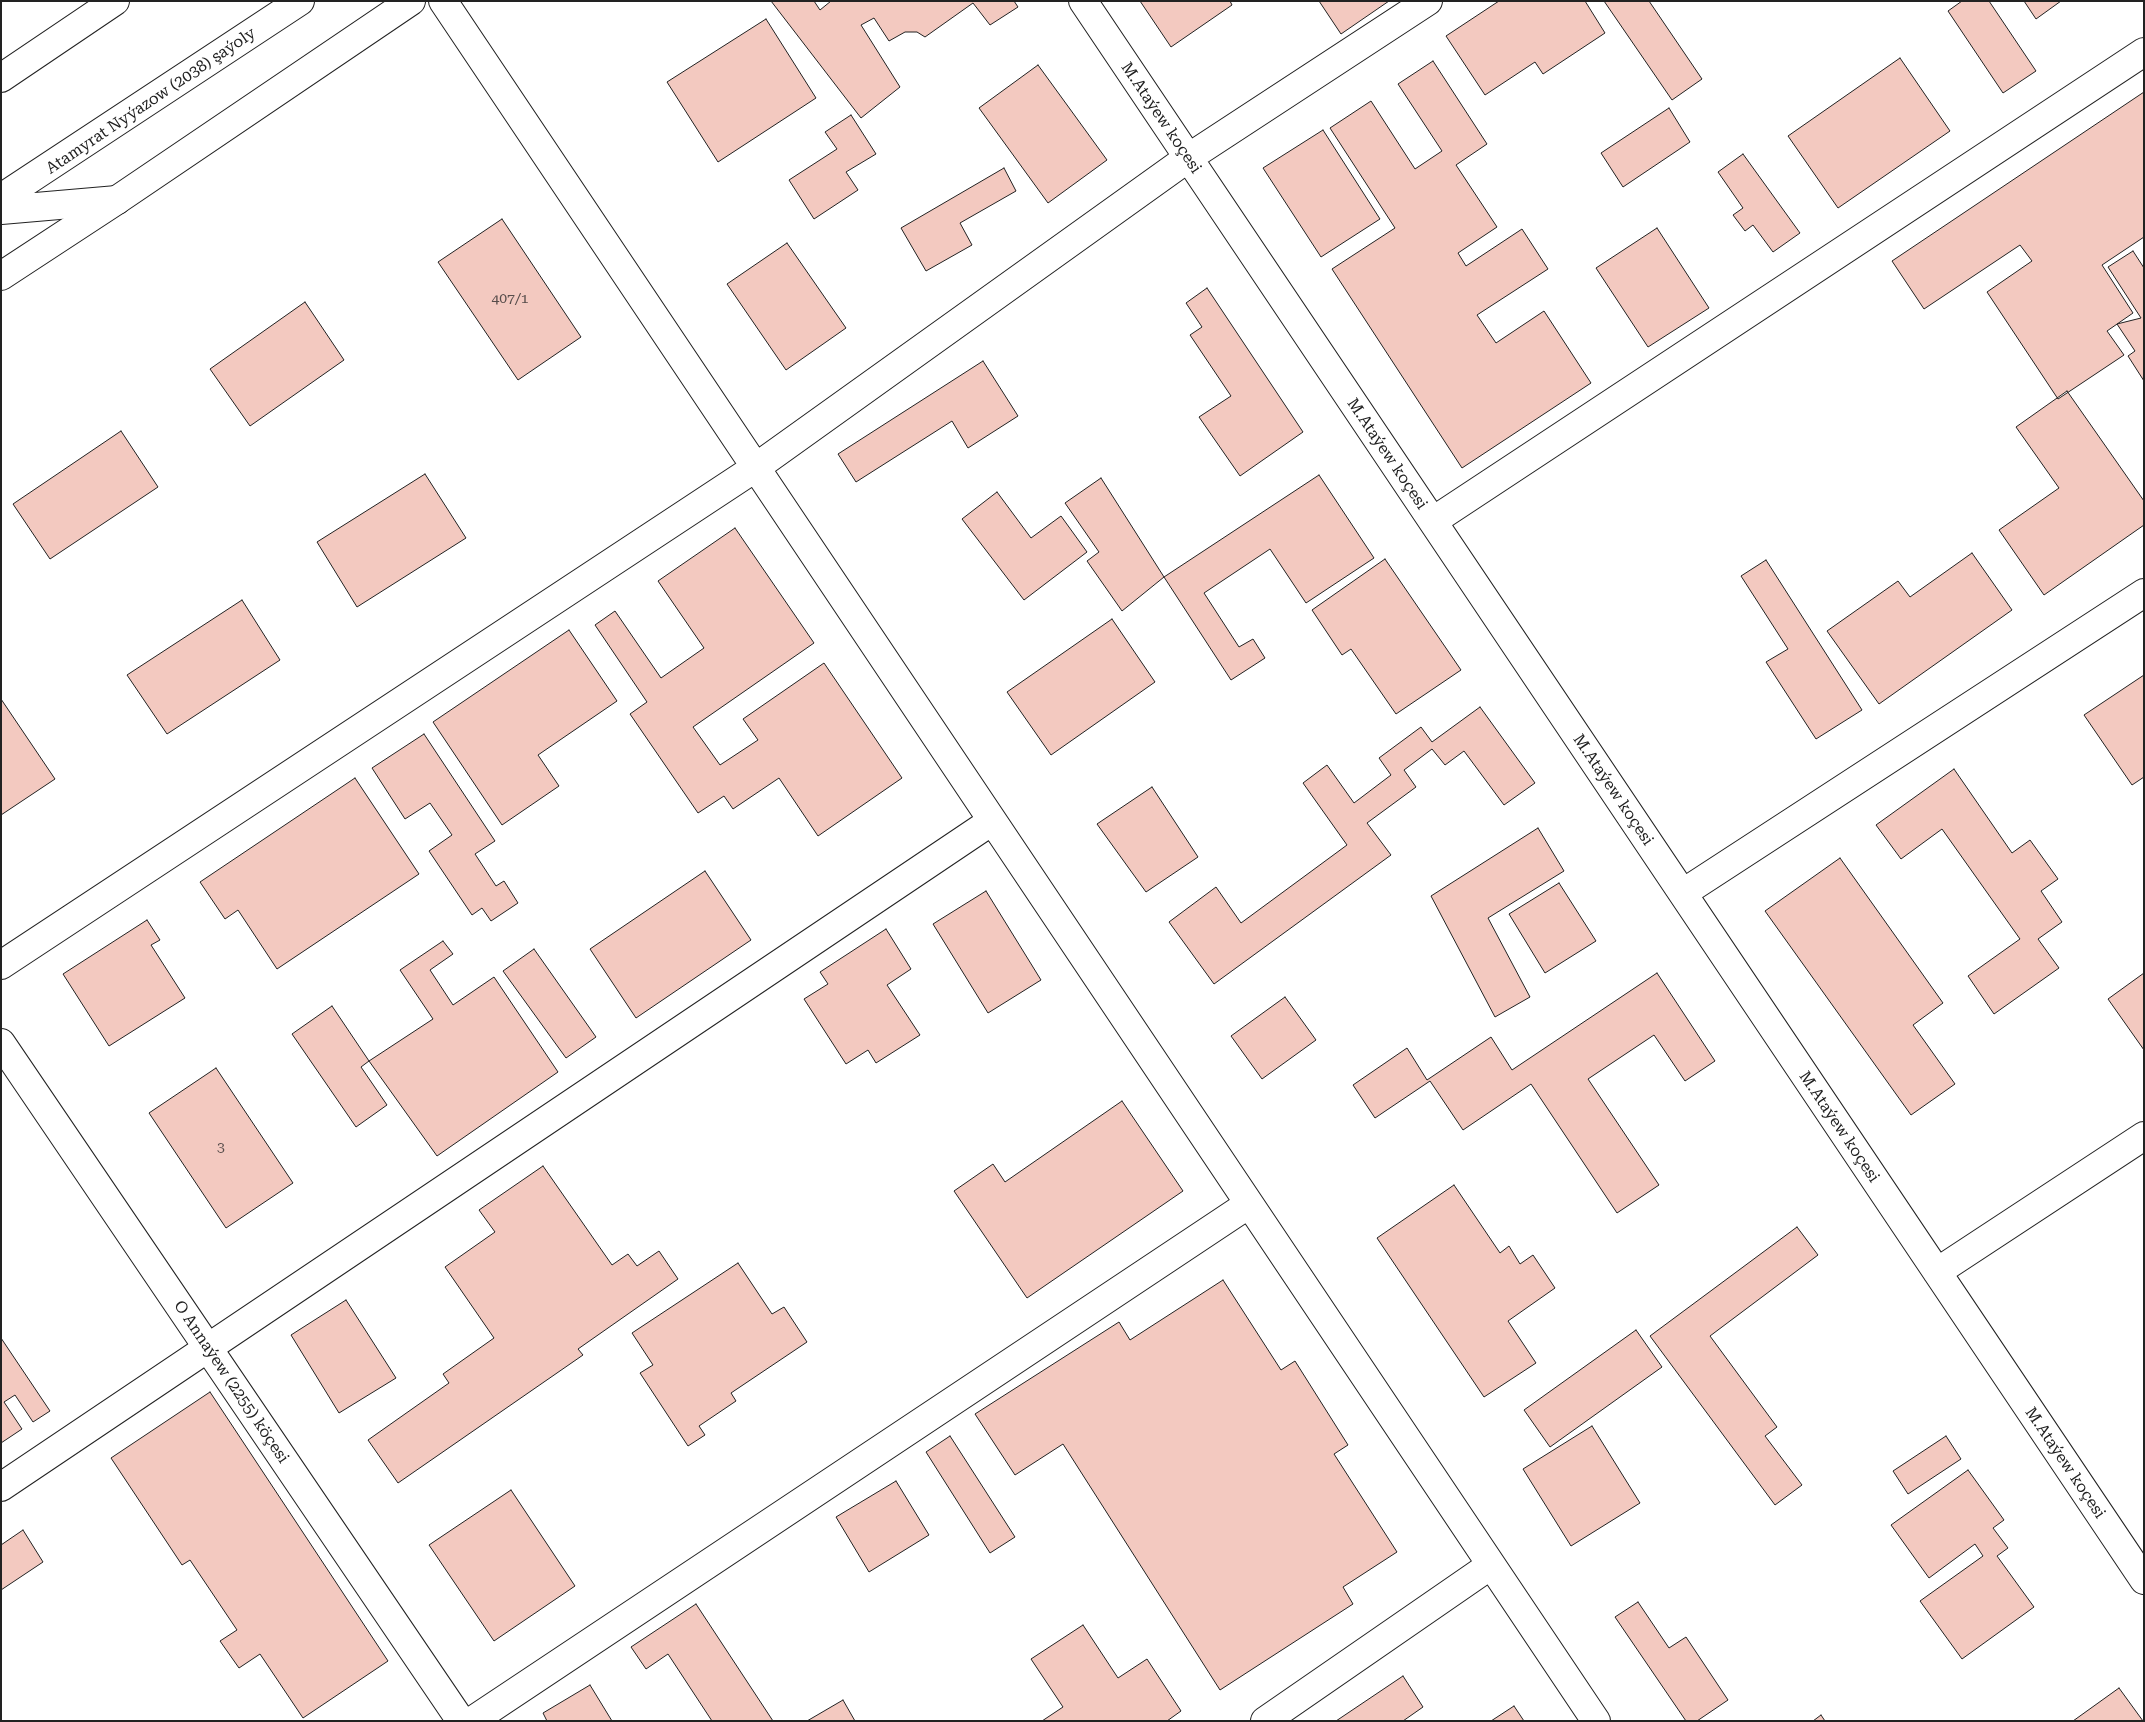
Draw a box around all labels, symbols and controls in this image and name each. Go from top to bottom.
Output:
street label: Atamyrat Nyýazow (2038) şaýoly [43,24,259,178]
street label: M.Ataýew koçesi [1117,59,1205,177]
house number: 407/1 [491,291,529,307]
street label: M.Ataýew koçesi [1343,395,1431,513]
street label: M.Ataýew koçesi [1569,731,1657,849]
street label: M.Ataýew koçesi [1795,1068,1883,1186]
house number: 3 [217,1140,225,1156]
street label: O Annaýew (2255) köçesi [169,1297,293,1467]
street label: M.Ataýew koçesi [2021,1404,2109,1522]

